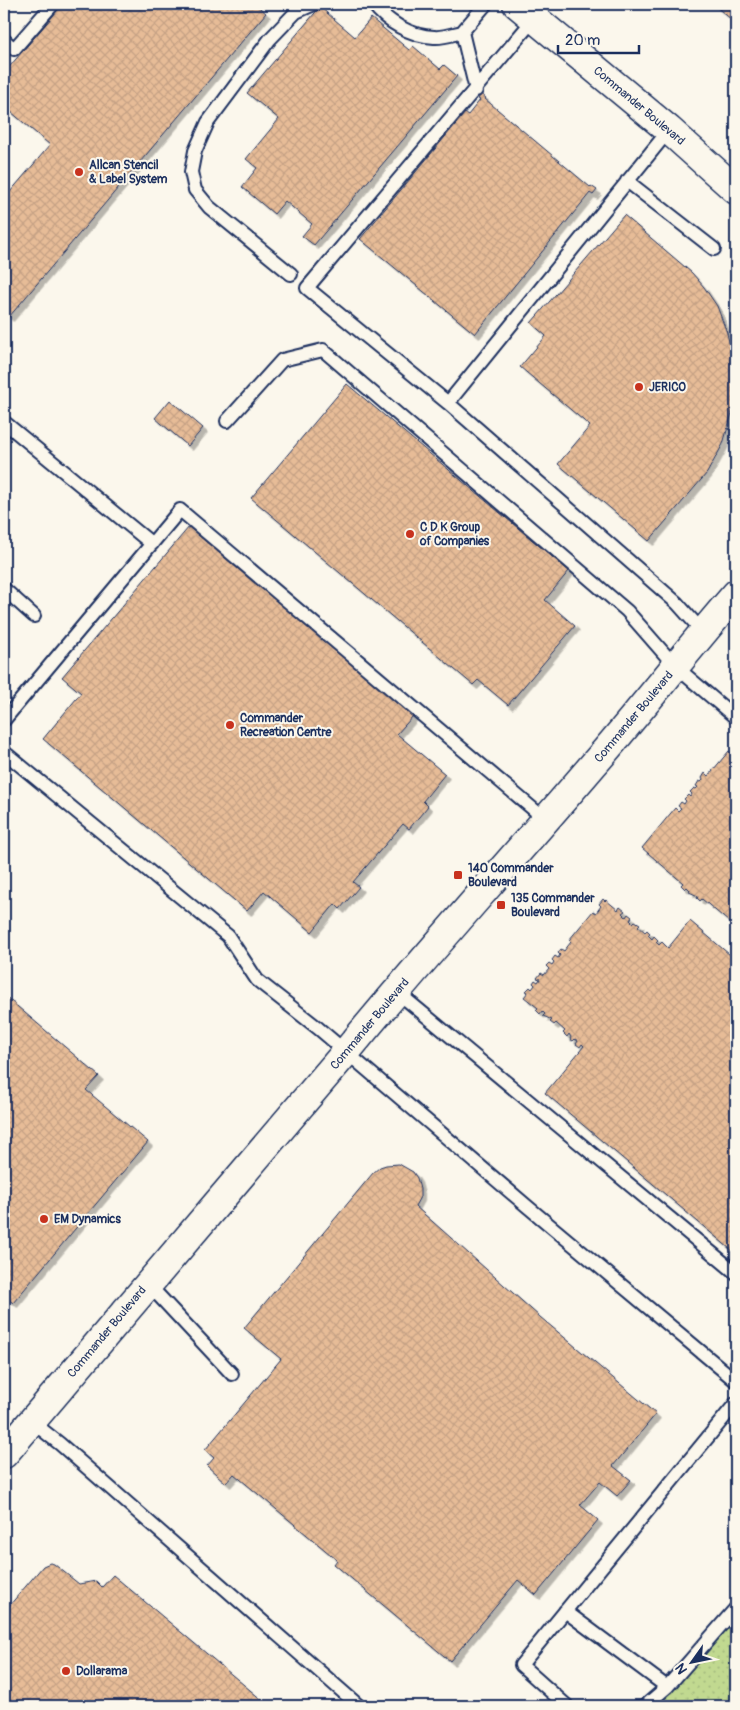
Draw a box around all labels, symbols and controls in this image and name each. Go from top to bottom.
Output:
scale bar [558,22,639,54]
text: 20 m [565,31,600,50]
street label: Commander Boulevard [590,63,688,149]
place label: Allcan Stencil & Label System [89,158,168,187]
marker: Allcan Stencil & Label System [73,166,85,178]
place label: JERICO [649,380,686,395]
marker: JERICO [633,381,645,393]
place label: C D K Group of Companies [419,520,490,549]
marker: C D K Group of Companies [404,528,416,540]
street label: Commander Boulevard [591,668,677,766]
place label: Commander Recreation Centre [240,711,332,740]
marker: Commander Recreation Centre [224,719,236,731]
place label: 140 Commander Boulevard [468,861,554,890]
marker: 140 Commander Boulevard [452,869,464,881]
place label: 135 Commander Boulevard [511,891,595,920]
marker: 135 Commander Boulevard [495,899,507,911]
street label: Commander Boulevard [327,975,413,1073]
place label: EM Dynamics [54,1212,121,1227]
marker: EM Dynamics [38,1213,50,1225]
street label: Commander Boulevard [64,1283,150,1381]
north arrow [668,1638,718,1688]
text: N [672,1660,691,1677]
place label: Dollarama [76,1664,128,1679]
marker: Dollarama [60,1665,72,1677]

